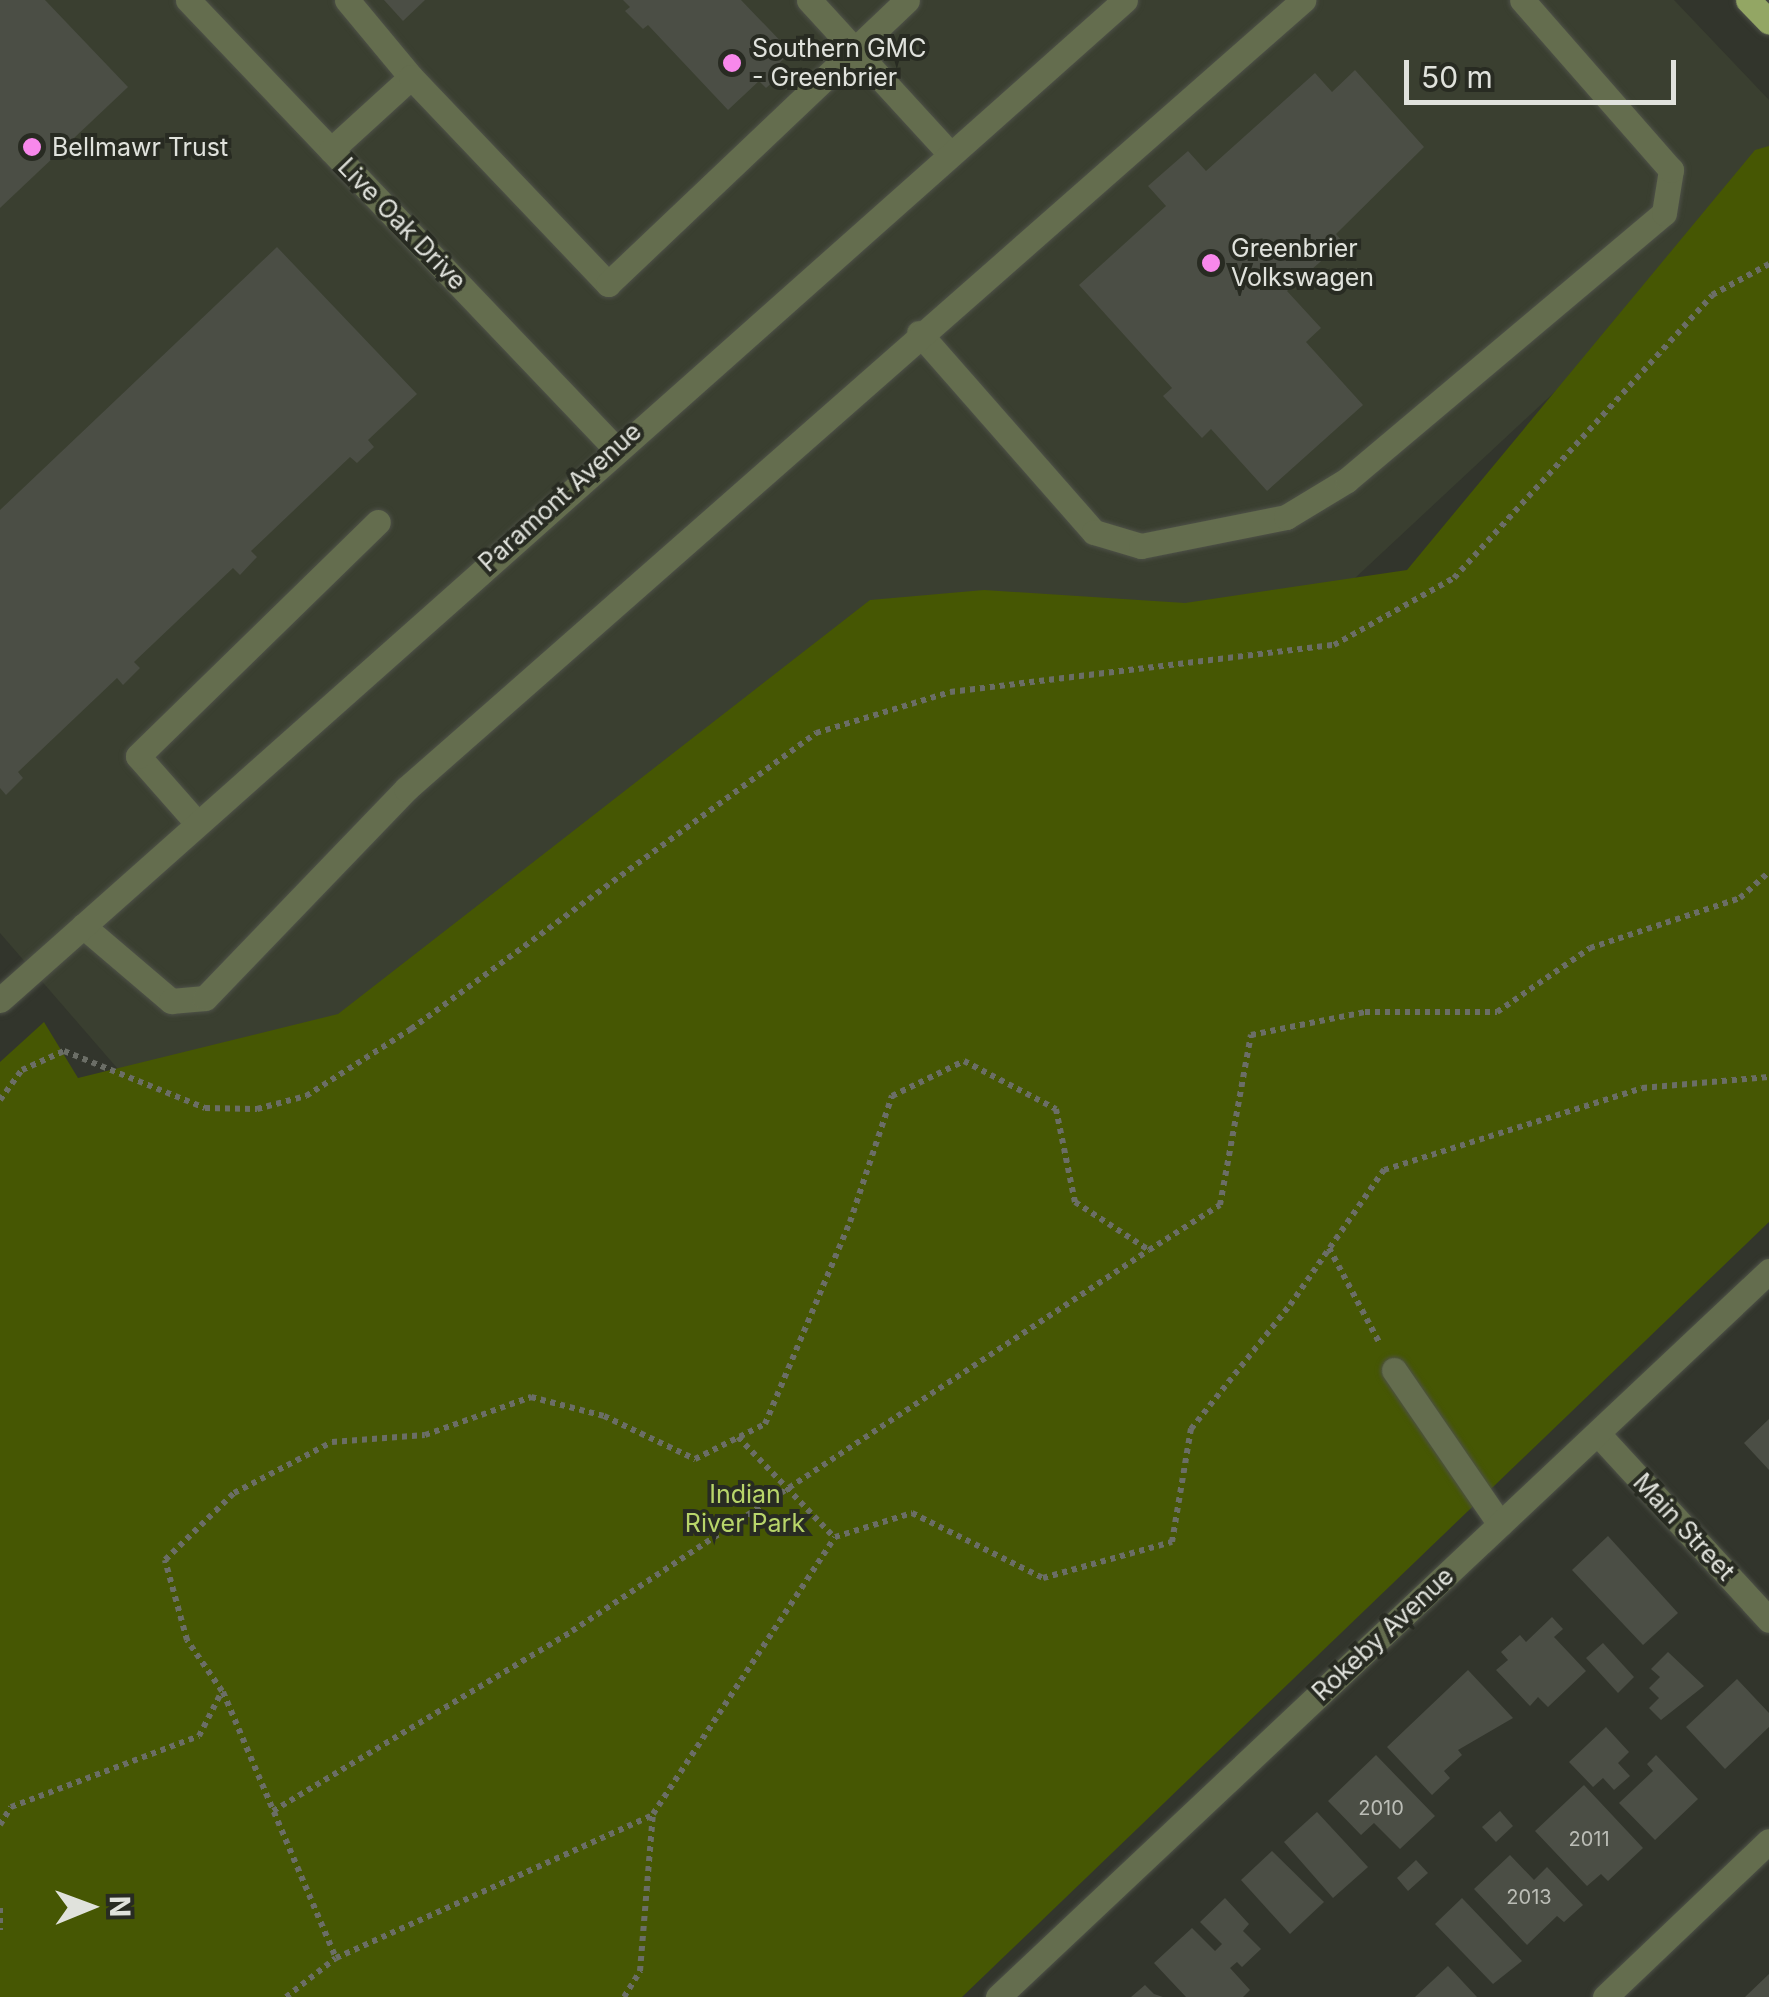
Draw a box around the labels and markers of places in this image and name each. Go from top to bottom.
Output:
place label: Southern GMC - Greenbrier [752,34,926,93]
marker: Southern GMC - Greenbrier [721,52,743,74]
place label: Bellmawr Trust [52,132,228,162]
marker: Bellmawr Trust [21,136,43,158]
place label: Greenbrier Volkswagen [1231,234,1374,293]
marker: Greenbrier Volkswagen [1200,252,1222,274]

